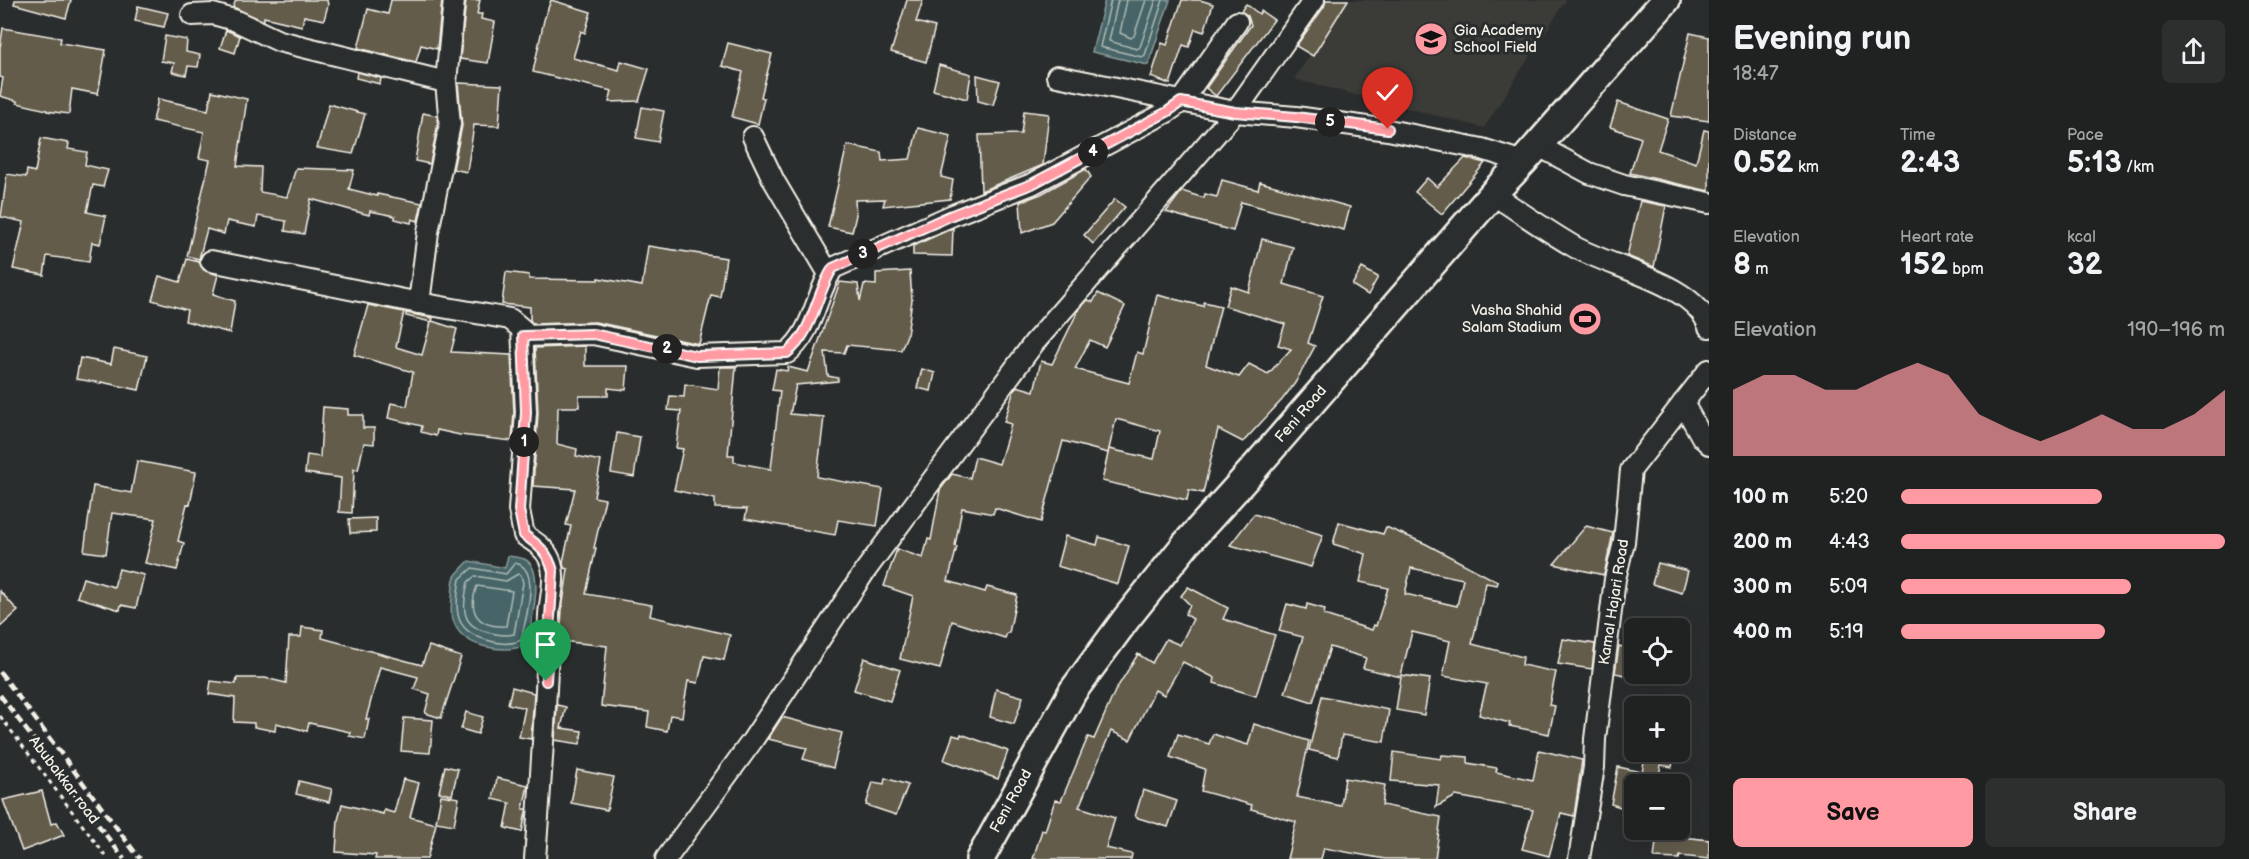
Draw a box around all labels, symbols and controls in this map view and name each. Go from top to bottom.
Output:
text: Evening run [1733,19,1911,59]
button: share [2162,20,2225,83]
school or university icon: Gia Academy School Field [1413,21,1449,57]
place label: Gia Academy School Field [1454,21,1544,57]
text: 18:47 [1733,62,1778,86]
pin [1362,67,1413,129]
icon: check [1371,76,1404,109]
pin: 5 [1315,107,1345,137]
text: 5 [1325,112,1335,131]
text: Distance [1733,126,1797,145]
text: Time [1900,126,1935,145]
text: Pace [2067,126,2103,145]
pin: 4 [1078,137,1108,167]
text: 4 [1088,142,1098,161]
text: 0.52 [1733,145,1794,181]
text: 2:43 [1900,145,1960,181]
text: 5:13 [2067,145,2122,181]
text: km [1794,158,1819,177]
text: /km [2122,158,2154,177]
text: Elevation [1733,228,1800,247]
text: Heart rate [1900,228,1974,247]
text: kcal [2067,228,2096,247]
pin: 3 [848,239,878,269]
text: 3 [858,244,868,263]
text: 8 [1733,247,1751,283]
text: 152 [1900,247,1948,283]
text: 32 [2067,247,2103,283]
text: m [1751,260,1769,279]
text: bpm [1948,260,1984,279]
place label: Vasha Shahid Salam Stadium [1462,301,1562,337]
sports icon: Vasha Shahid Salam Stadium [1567,301,1603,337]
text: Elevation [1733,318,1816,342]
text: 190–196 m [2127,318,2225,342]
pin: 2 [652,334,682,364]
text: 2 [662,339,672,358]
street label: Feni Road [1271,381,1331,447]
pin: 1 [509,427,539,457]
text: 1 [521,432,527,451]
text: 100 m [1733,485,1789,509]
text: 5:20 [1829,485,1868,509]
text: 200 m [1733,530,1792,554]
text: 4:43 [1829,530,1870,554]
street label: Kamal Hajari Road [1595,538,1633,666]
text: 300 m [1733,575,1792,599]
text: 5:09 [1829,575,1868,599]
map controls [1624,618,1690,840]
button: locate [1624,618,1690,684]
pin [520,619,571,681]
text: 400 m [1733,620,1792,644]
text: 5:19 [1829,620,1864,644]
icon: arrive [529,628,562,661]
button: + [1624,696,1690,762]
street label: Abubakkar road [25,732,103,828]
street label: Feni Road [986,766,1036,836]
button: − [1624,774,1690,840]
button: Save [1733,778,1973,847]
button: Share [1985,778,2225,847]

